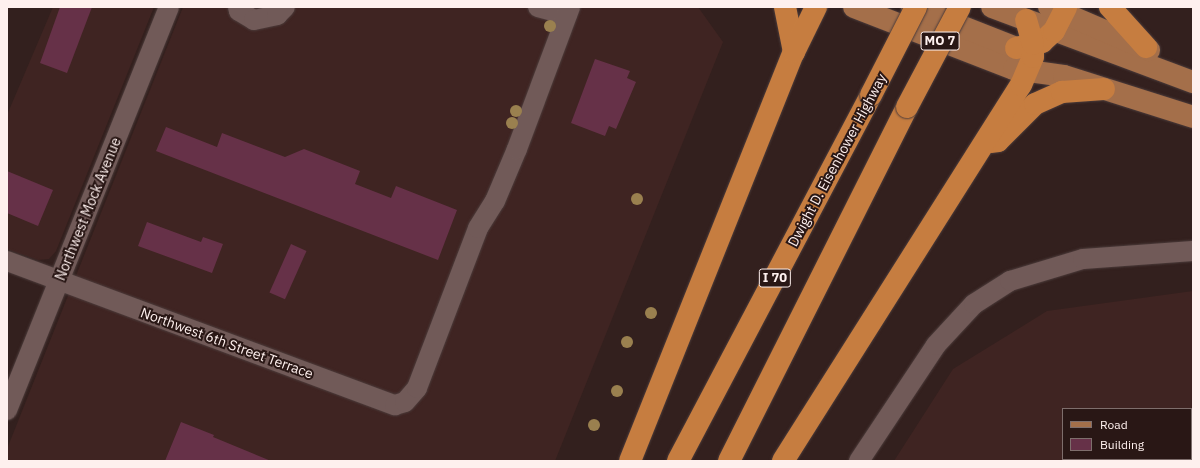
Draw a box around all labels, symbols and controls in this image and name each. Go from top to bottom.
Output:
road number: MO 7 [920,30,960,52]
street label: Dwight D. Eisenhower Highway [784,71,890,249]
street label: Northwest Mock Avenue [52,135,124,283]
road number: I 70 [758,267,792,289]
street label: Northwest 6th Street Terrace [138,304,316,382]
legend [1062,408,1192,460]
text: Road [1100,417,1128,432]
text: Building [1100,437,1144,452]

